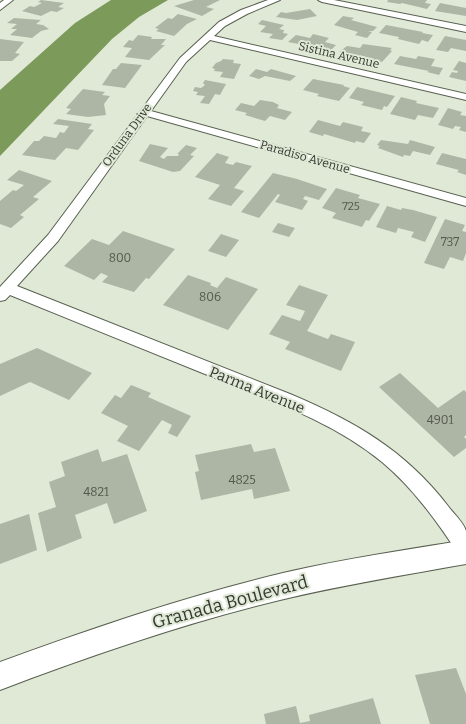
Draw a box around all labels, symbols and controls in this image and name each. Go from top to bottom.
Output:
street label: Sistina Avenue [297,39,381,71]
street label: Orduna Drive [99,101,155,169]
street label: Paradiso Avenue [258,137,352,177]
house number: 725 [342,200,360,213]
house number: 737 [441,235,459,249]
house number: 800 [109,251,131,265]
house number: 806 [199,290,221,304]
street label: Parma Avenue [207,363,307,417]
house number: 4901 [427,413,453,427]
house number: 4825 [228,473,256,487]
house number: 4821 [83,485,109,499]
street label: Granada Boulevard [150,571,311,633]

